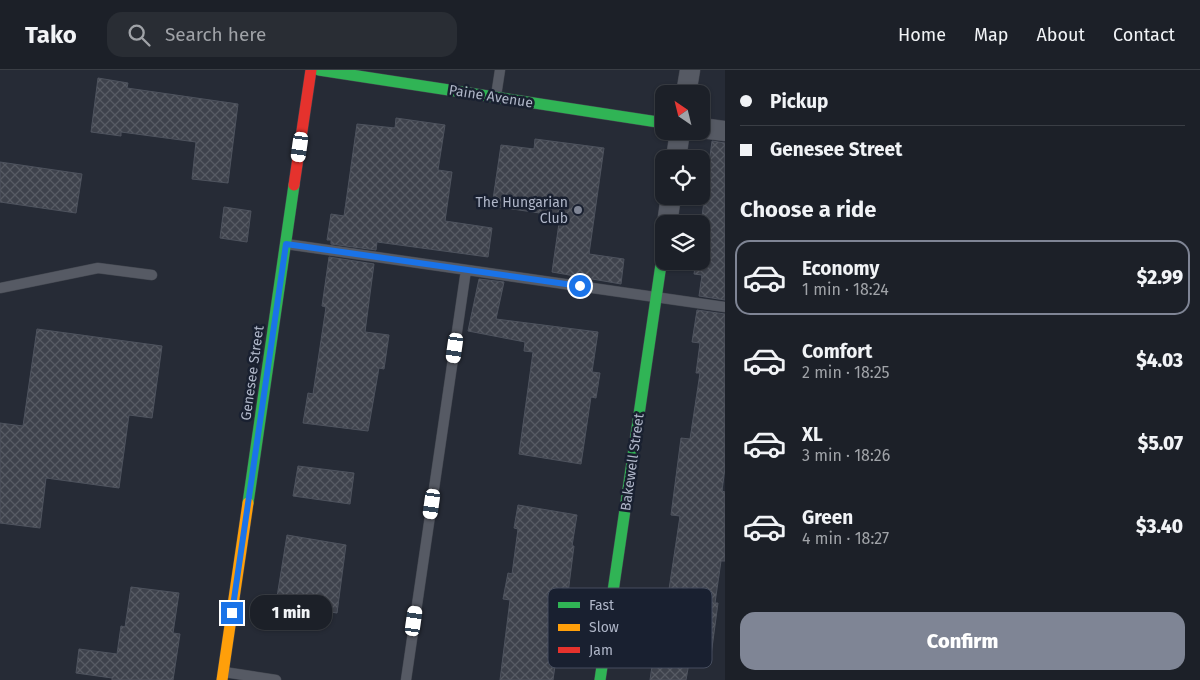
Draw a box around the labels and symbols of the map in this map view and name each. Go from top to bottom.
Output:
street label: Paine Avenue [448,81,534,112]
north arrow [655,85,710,140]
car [290,131,309,163]
place label: The Hungarian Club [476,194,568,227]
marker: The Hungarian Club [572,204,584,216]
route start [569,275,591,297]
street label: Genesee Street [237,324,268,422]
car [445,332,464,364]
street label: Bakewell Street [617,411,648,512]
car [422,488,441,520]
legend [548,588,712,668]
callout: 1 min [250,596,332,630]
text: Fast [589,597,615,614]
route end [221,602,243,624]
car [404,605,423,637]
text: Slow [589,619,619,636]
text: Jam [589,642,613,659]

